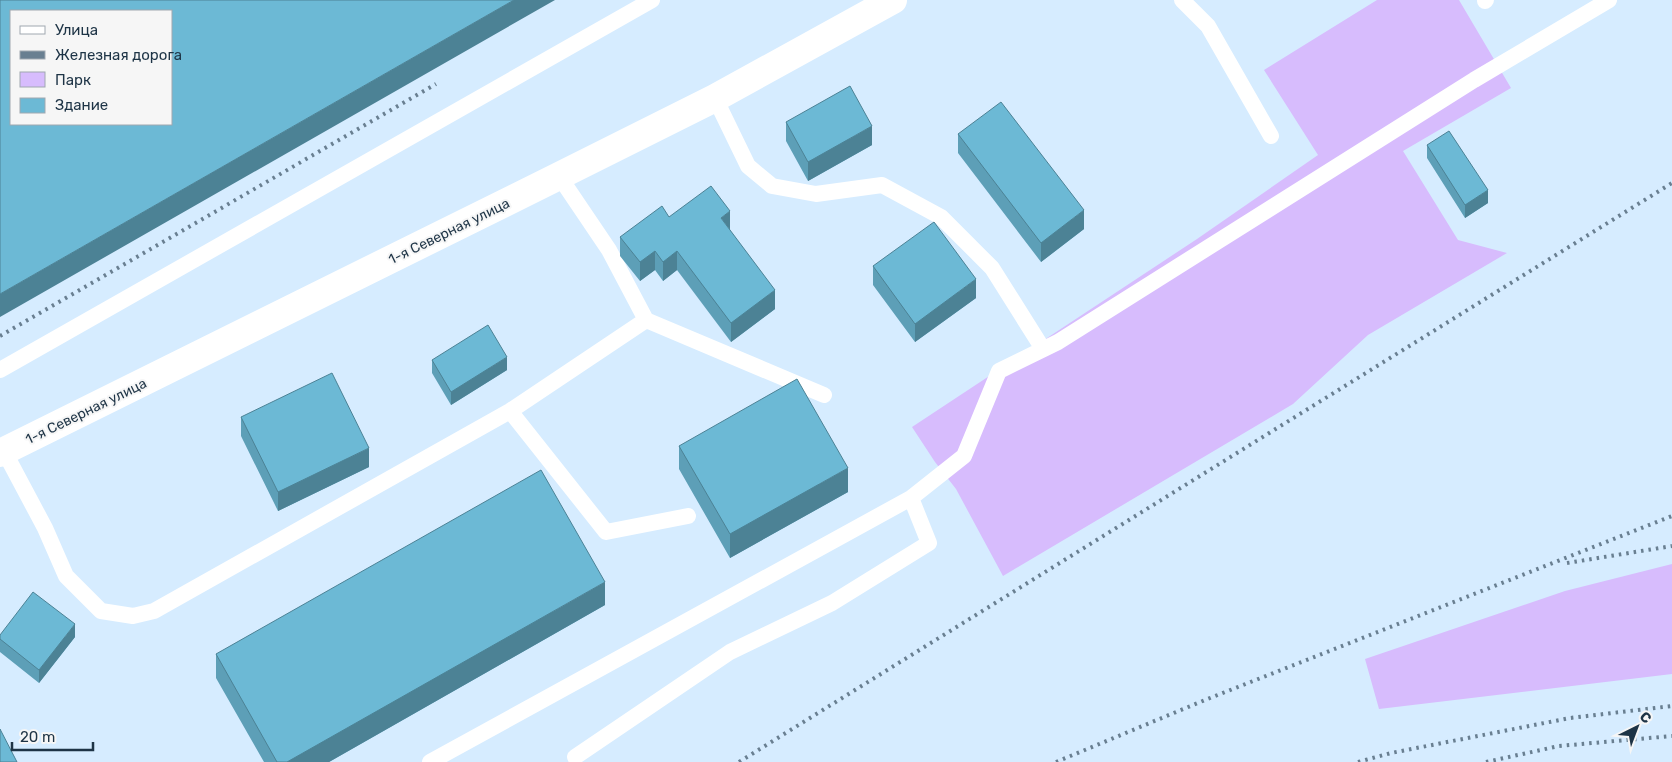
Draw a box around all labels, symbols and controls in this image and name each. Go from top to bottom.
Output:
legend [10,10,172,125]
text: Улица [55,21,98,39]
text: Железная дорога [55,46,182,64]
text: Парк [55,71,91,89]
text: Здание [55,96,108,114]
street label: 1-я Северная улица [386,195,513,268]
street label: 1-я Северная улица [23,375,150,448]
north arrow [1612,702,1662,752]
text: С [1636,708,1655,727]
scale bar [12,720,94,752]
text: 20 m [20,728,55,746]

